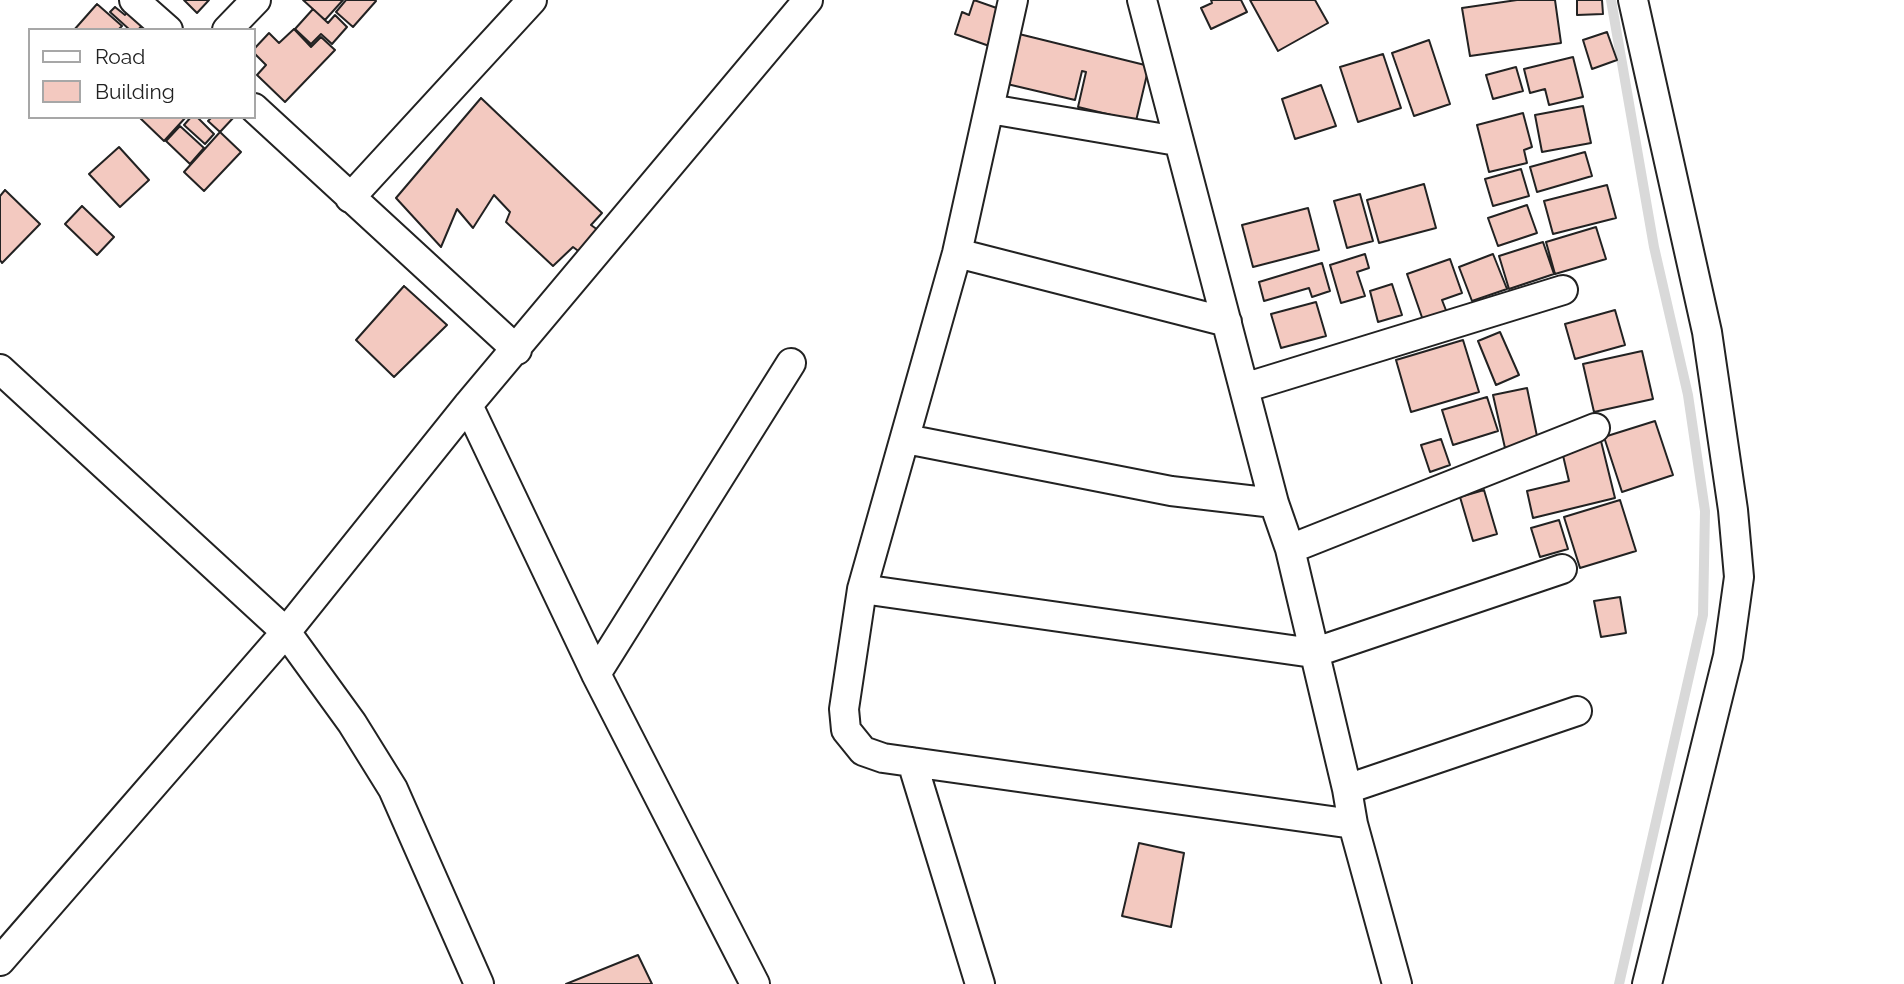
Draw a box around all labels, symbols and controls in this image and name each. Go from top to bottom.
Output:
legend [28,28,256,119]
text: Road [95,44,145,69]
text: Building [95,79,175,104]

